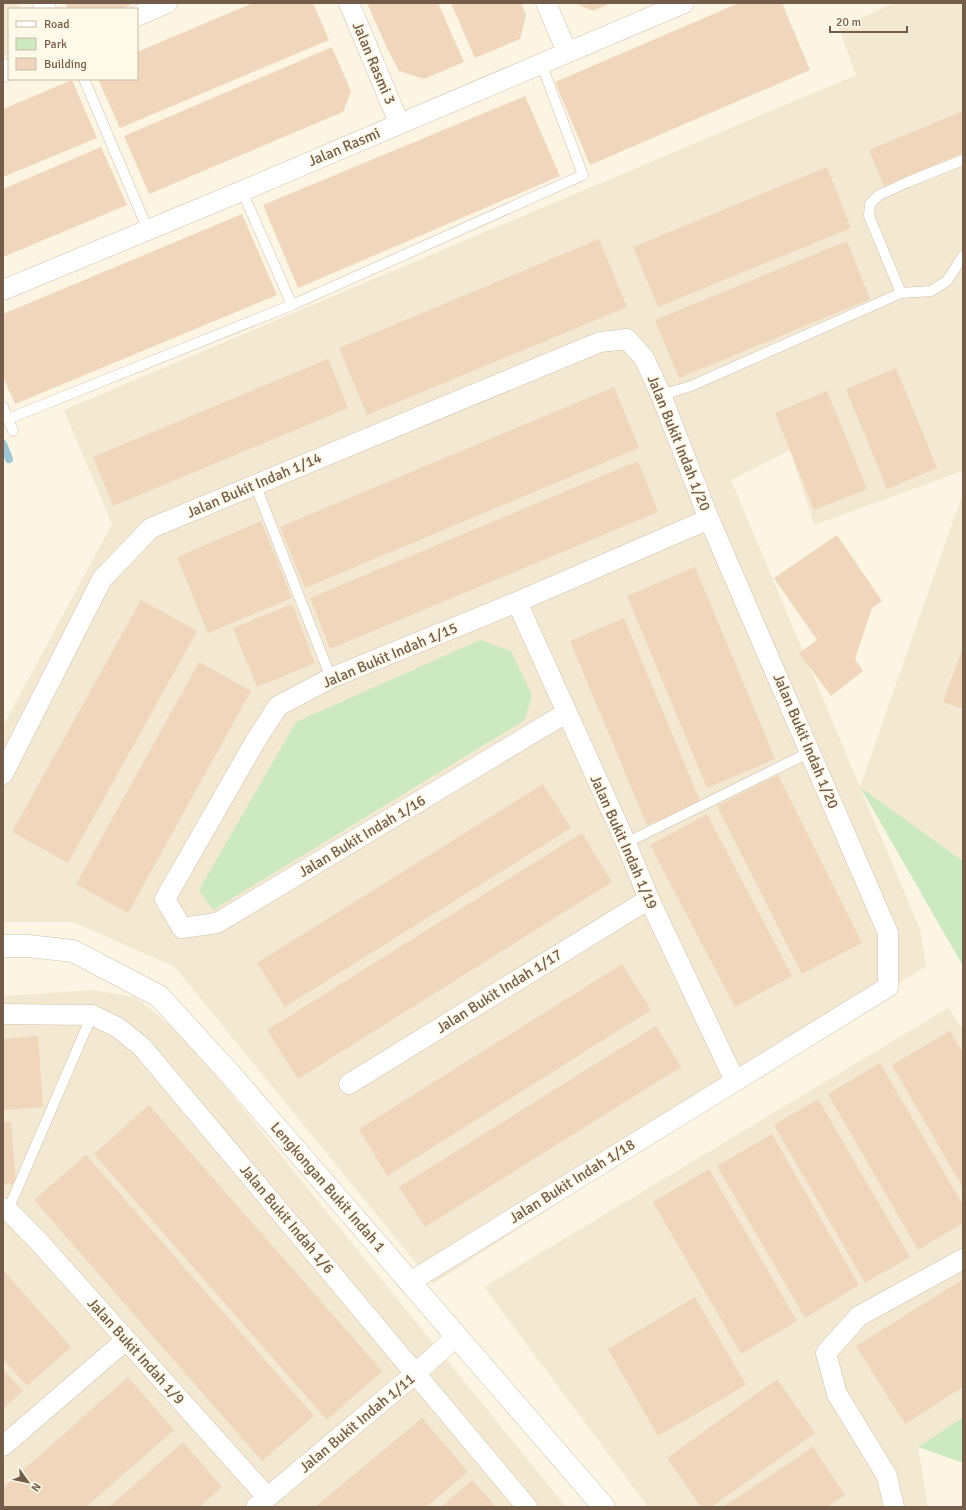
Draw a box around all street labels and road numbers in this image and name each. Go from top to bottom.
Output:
street label: Jalan Rasmi 3 [349,19,399,107]
street label: Jalan Rasmi [305,124,383,170]
street label: Jalan Bukit Indah 1/20 [644,372,714,514]
street label: Jalan Bukit Indah 1/14 [184,448,324,522]
street label: Jalan Bukit Indah 1/15 [320,618,460,692]
street label: Jalan Bukit Indah 1/20 [769,671,843,811]
street label: Jalan Bukit Indah 1/19 [586,772,662,912]
street label: Jalan Bukit Indah 1/16 [295,791,429,881]
street label: Jalan Bukit Indah 1/17 [433,945,565,1037]
street label: Lengkongan Bukit Indah 1 [267,1118,389,1256]
street label: Jalan Bukit Indah 1/18 [506,1135,638,1227]
street label: Jalan Bukit Indah 1/6 [236,1161,338,1277]
street label: Jalan Bukit Indah 1/9 [84,1294,188,1408]
street label: Jalan Bukit Indah 1/11 [296,1370,418,1476]

